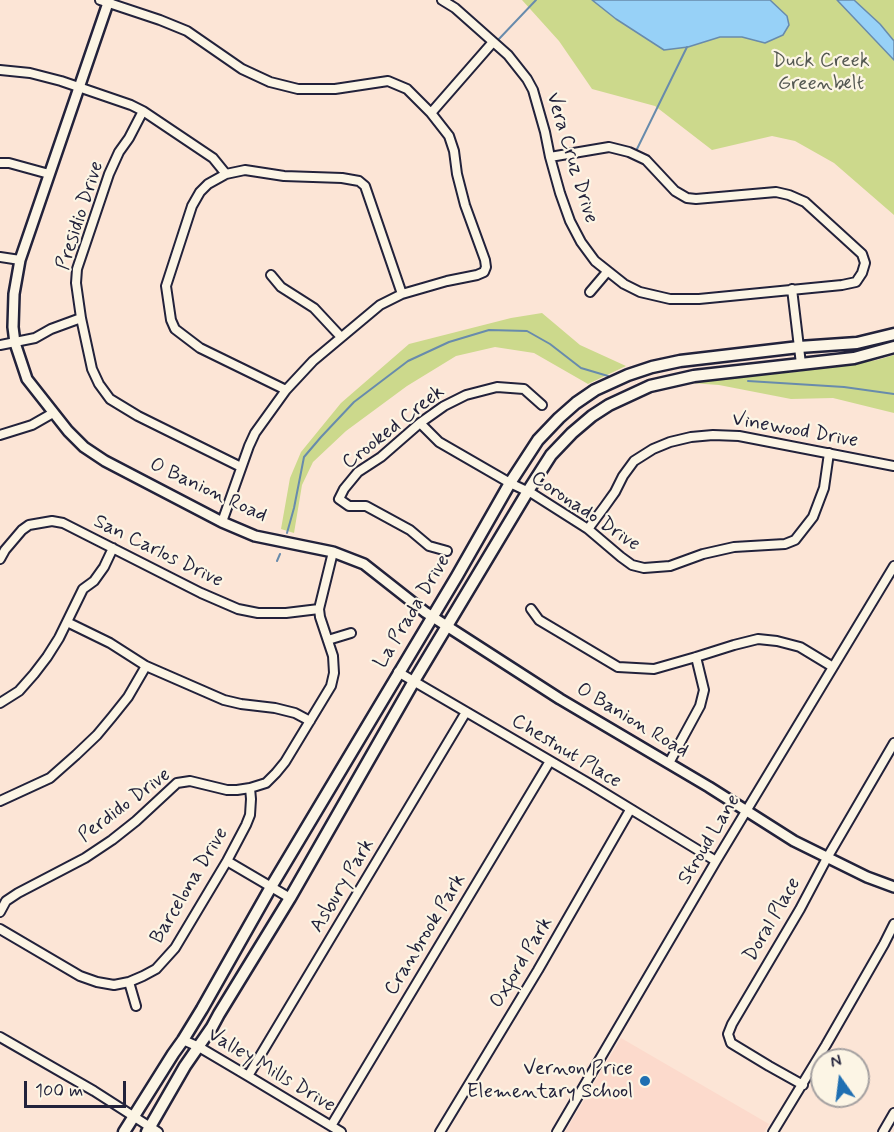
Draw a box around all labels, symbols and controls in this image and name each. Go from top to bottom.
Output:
park label: Duck Creek Greenbelt [772,50,870,97]
street label: Vera Cruz Drive [540,90,602,226]
street label: Presidio Drive [52,159,110,273]
street label: Crooked Creek [338,381,450,475]
street label: Vinewood Drive [730,408,860,454]
street label: O Banion Road [146,453,270,529]
street label: Coronado Drive [526,467,644,557]
street label: San Carlos Drive [89,510,227,594]
street label: La Prada Drive [370,551,456,673]
street label: O Banion Road [572,678,692,764]
street label: Chestnut Place [507,710,625,794]
street label: Perdido Drive [74,764,176,848]
street label: Stroud Lane [674,791,746,889]
street label: Barcelona Drive [146,823,234,949]
street label: Asbury Park [306,835,380,937]
street label: Cranbrook Park [380,870,472,1000]
street label: Doral Place [739,874,807,966]
street label: Oxford Park [485,913,559,1013]
street label: Valley Mills Drive [203,1023,339,1119]
north arrow [810,1048,870,1108]
text: N [828,1051,844,1073]
place label: Vernon Price Elementary School [467,1058,633,1105]
scale bar [27,1069,129,1107]
marker: Vernon Price Elementary School [638,1074,652,1088]
text: 100 m [35,1079,83,1103]

